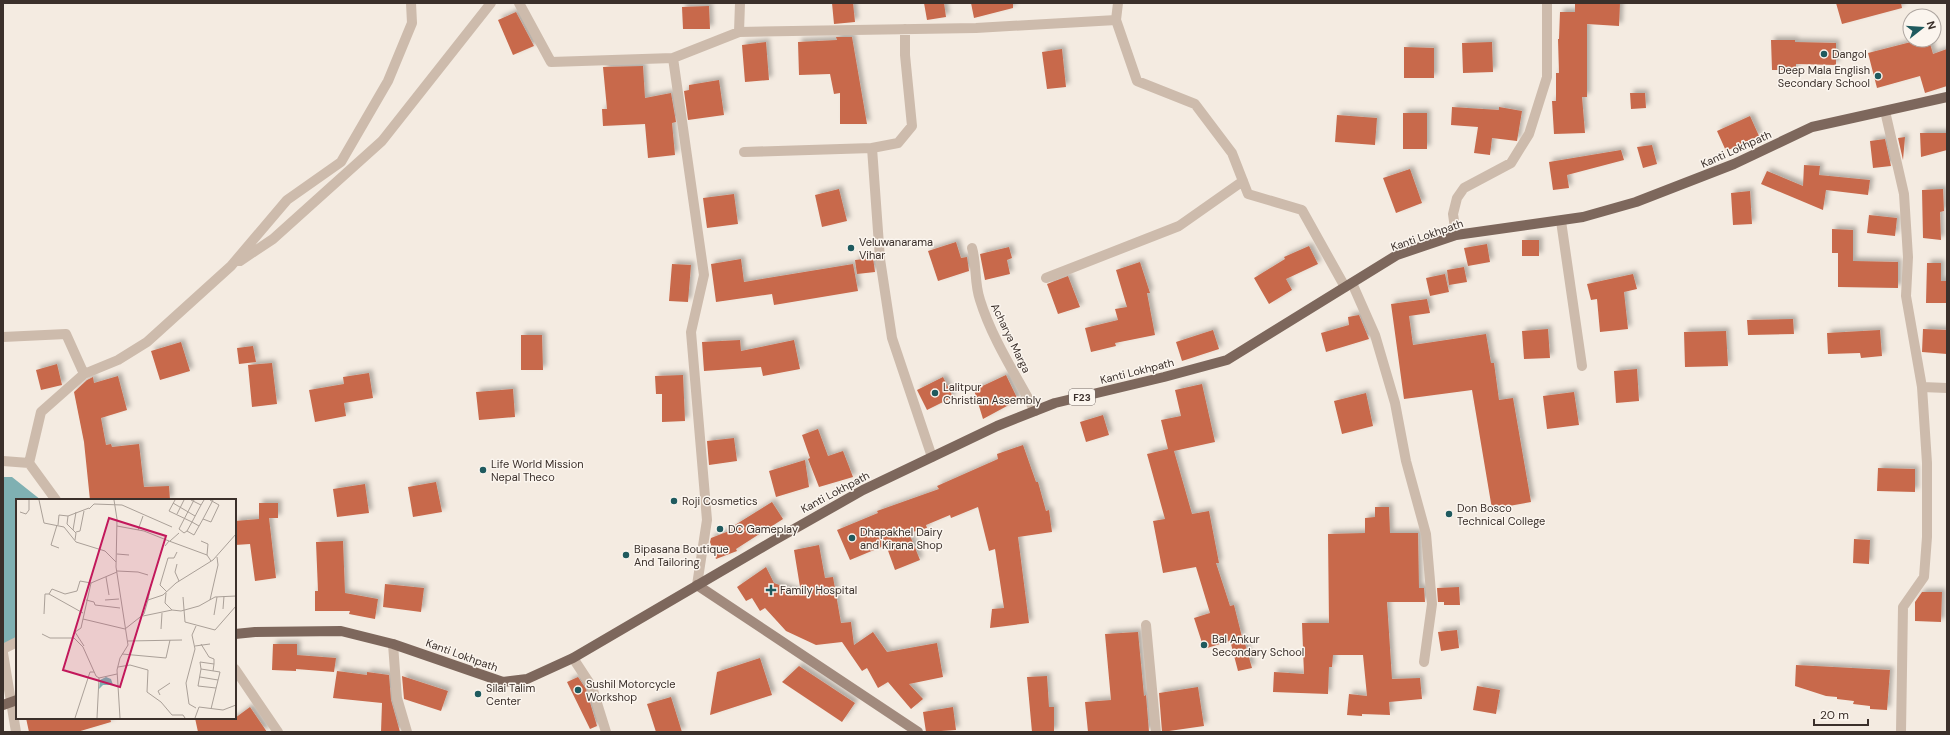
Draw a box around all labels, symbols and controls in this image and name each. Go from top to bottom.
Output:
north arrow [1902,8,1942,48]
text: N [1924,19,1939,31]
place label: Dangol [1832,47,1867,61]
marker: Dangol [1819,49,1829,59]
place label: Deep Mala English Secondary School [1778,63,1870,90]
marker: Deep Mala English Secondary School [1873,71,1883,81]
street label: Kanti Lokhpath [1699,127,1773,171]
street label: Kanti Lokhpath [1389,216,1465,254]
place label: Veluwanarama Vihar [859,235,933,262]
marker: Veluwanarama Vihar [846,243,856,253]
street label: Acharya Marga [988,301,1034,375]
street label: Kanti Lokhpath [1099,355,1175,387]
place label: Lalitpur Christian Assembly [943,380,1041,407]
marker: Lalitpur Christian Assembly [930,388,940,398]
road number: F23 [1069,389,1095,405]
place label: Life World Mission Nepal Theco [491,457,584,484]
marker: Life World Mission Nepal Theco [478,465,488,475]
street label: Kanti Lokhpath [798,468,872,516]
place label: Roji Cosmetics [682,494,758,508]
marker: Roji Cosmetics [669,496,679,506]
inset map [16,499,236,719]
place label: Don Bosco Technical College [1457,501,1545,528]
marker: Don Bosco Technical College [1444,509,1454,519]
place label: DC Gameplay [728,522,798,536]
marker: DC Gameplay [715,524,725,534]
place label: Dhapakhel Dairy and Kirana Shop [860,525,943,552]
marker: Dhapakhel Dairy and Kirana Shop [847,533,857,543]
place label: Bipasana Boutique And Tailoring [634,542,729,569]
marker: Bipasana Boutique And Tailoring [621,550,631,560]
place label: Family Hospital [780,583,857,597]
marker: Family Hospital [765,584,777,596]
place label: Bal Ankur Secondary School [1212,632,1304,659]
street label: Kanti Lokhpath [424,635,500,675]
marker: Bal Ankur Secondary School [1199,640,1209,650]
place label: Sushil Motorcycle Workshop [586,677,676,704]
place label: Silai Talim Center [486,681,535,708]
marker: Sushil Motorcycle Workshop [573,685,583,695]
marker: Silai Talim Center [473,689,483,699]
scale bar [1814,701,1868,727]
text: 20 m [1820,707,1849,723]

